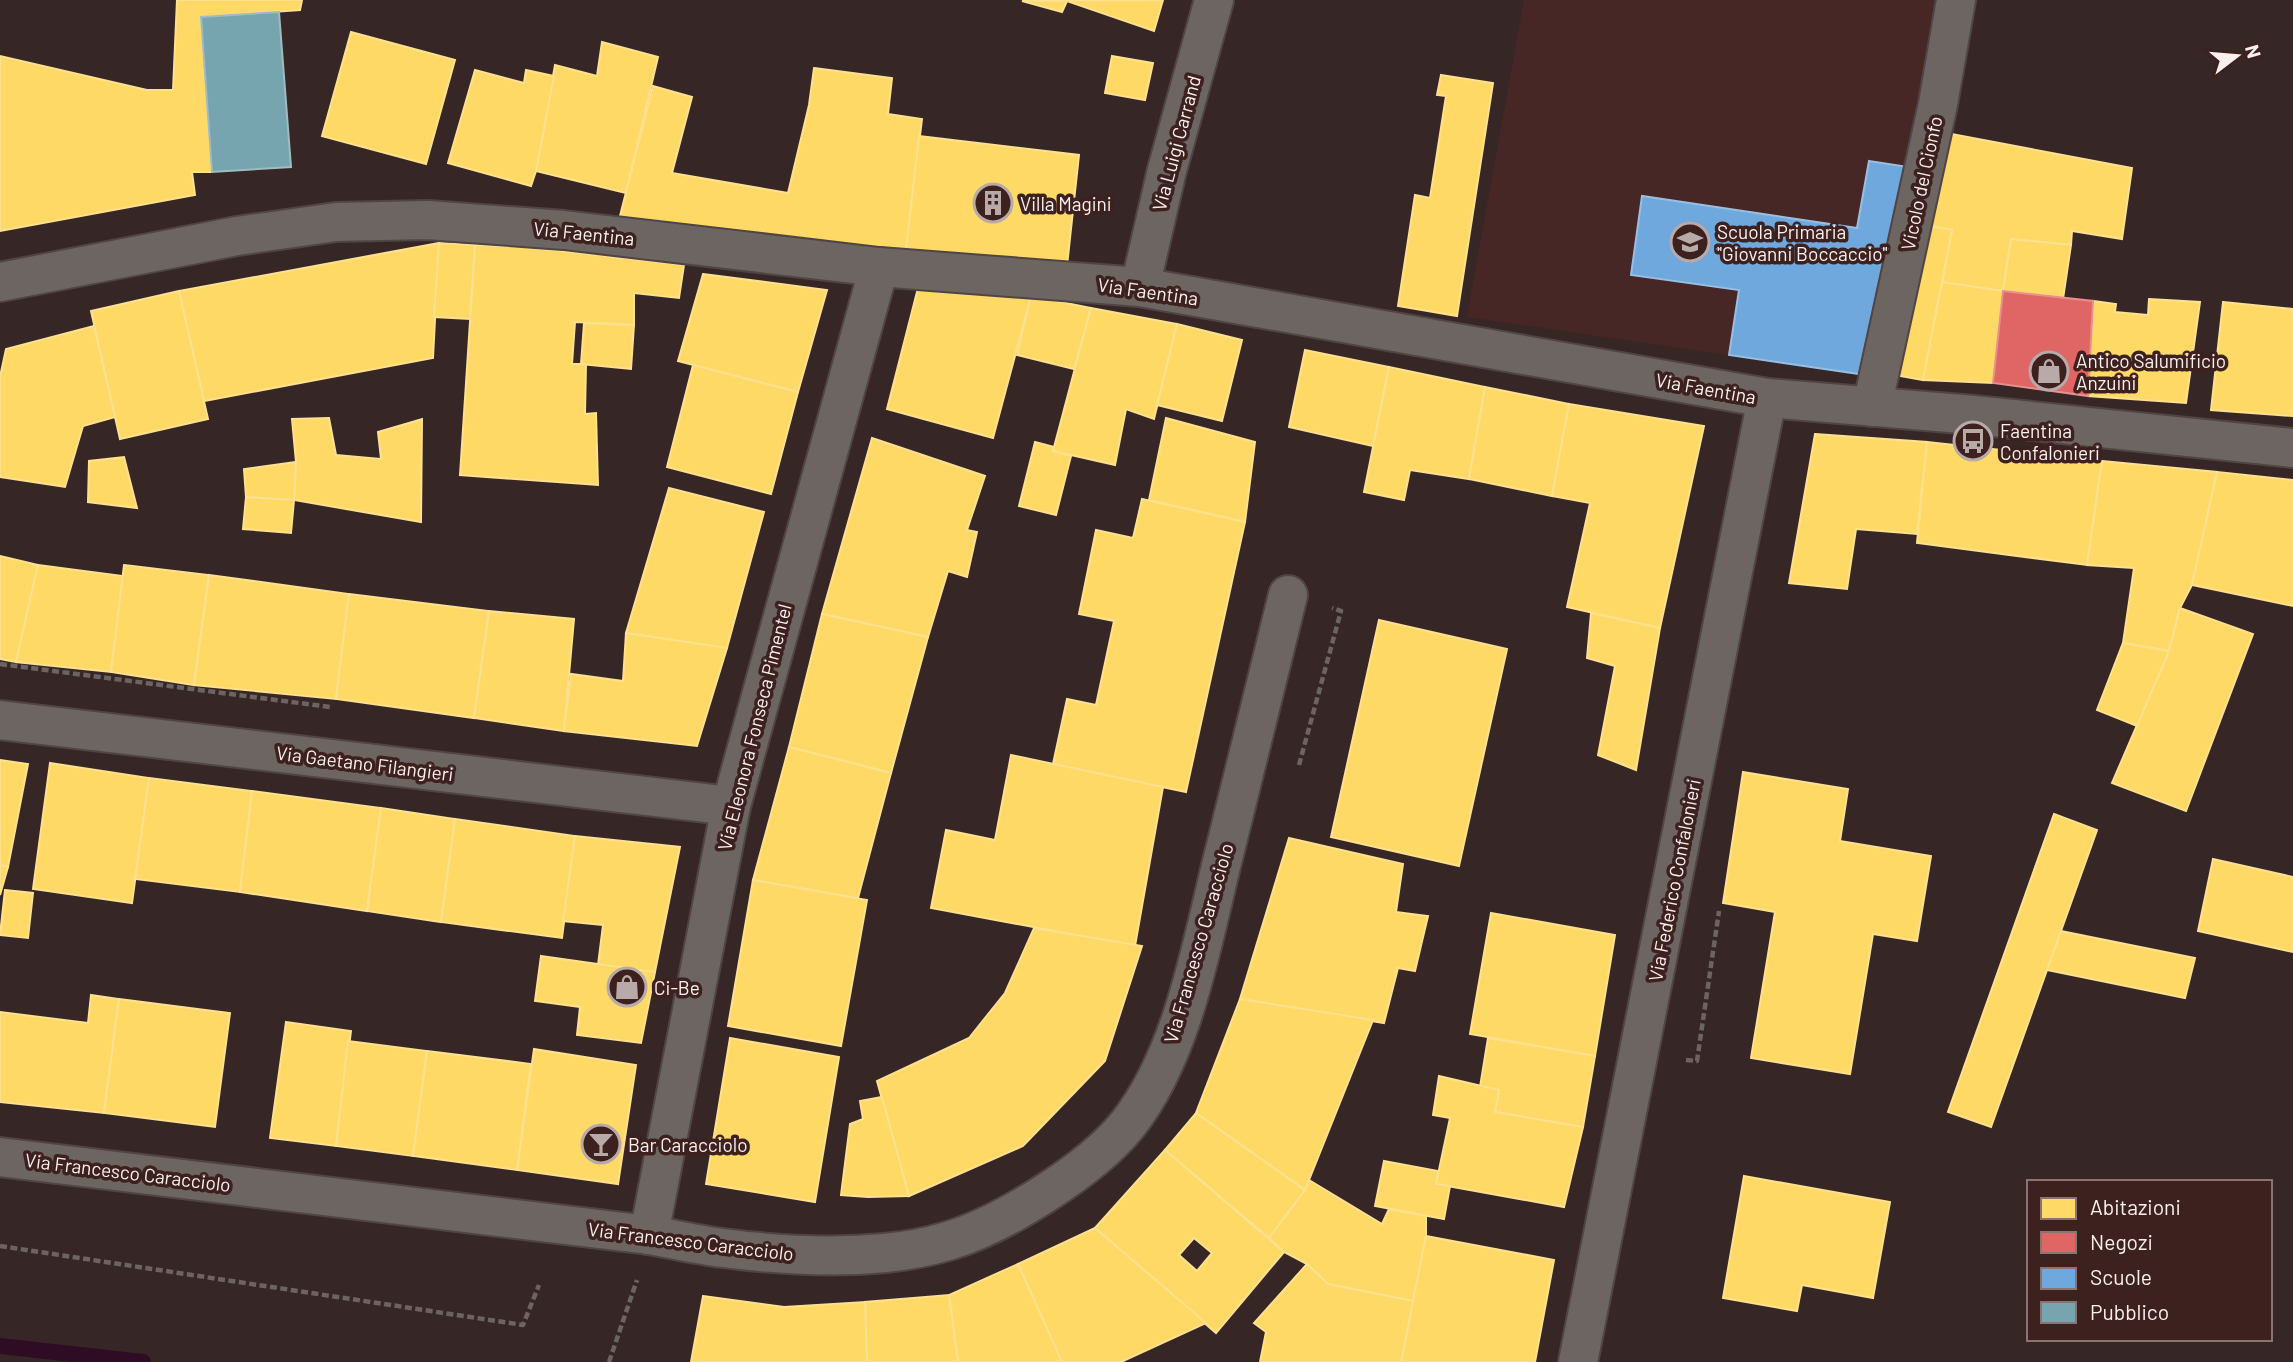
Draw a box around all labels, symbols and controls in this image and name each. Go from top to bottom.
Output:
north arrow [2202,21,2272,91]
text: N [2241,42,2267,60]
street label: Via Luigi Carrand [1147,73,1205,213]
street label: Vicolo del Cionfo [1896,114,1946,252]
building icon: Villa Magini [972,182,1014,224]
place label: Villa Magini [1020,192,1112,215]
street label: Via Faentina [532,216,636,250]
place label: Scuola Primaria "Giovanni Boccaccio" [1717,220,1887,265]
school or university icon: Scuola Primaria "Giovanni Boccaccio" [1669,221,1711,263]
street label: Via Faentina [1096,273,1200,309]
place label: Antico Salumificio Anzuini [2076,349,2226,394]
shop icon: Antico Salumificio Anzuini [2028,350,2070,392]
street label: Via Faentina [1654,368,1758,408]
place label: Faentina Confalonieri [2000,419,2100,464]
bus stop icon: Faentina Confalonieri [1952,420,1994,462]
street label: Via Eleonora Fonseca Pimentel [712,601,796,853]
street label: Via Gaetano Filangieri [275,741,455,785]
street label: Via Federico Confalonieri [1643,777,1705,983]
street label: Via Francesco Caracciolo [1158,840,1238,1046]
shop icon: Ci-Be [606,966,648,1008]
place label: Ci-Be [654,976,700,999]
bar icon: Bar Caracciolo [580,1123,622,1165]
place label: Bar Caracciolo [628,1133,748,1156]
street label: Via Francesco Caracciolo [24,1148,232,1196]
legend [2027,1180,2272,1341]
text: Abitazioni [2090,1194,2181,1219]
street label: Via Francesco Caracciolo [587,1217,795,1265]
text: Negozi [2090,1229,2153,1254]
text: Scuole [2090,1264,2152,1289]
text: Pubblico [2090,1299,2169,1324]

